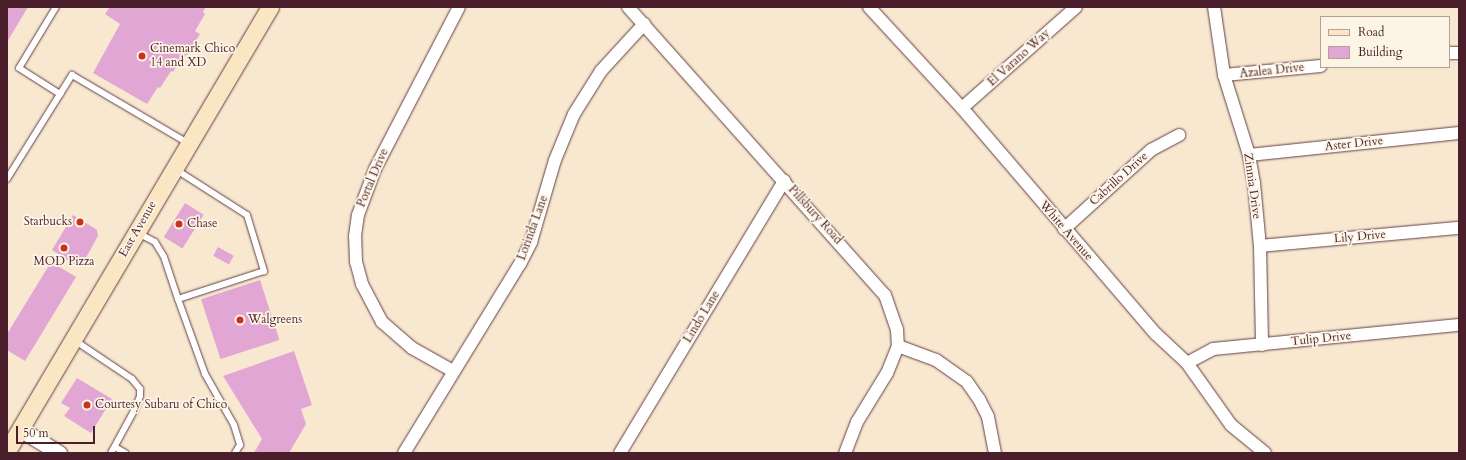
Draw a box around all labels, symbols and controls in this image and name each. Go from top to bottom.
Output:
legend [1320,16,1450,68]
text: Road [1358,24,1384,40]
street label: El Varano Way [985,26,1053,90]
place label: Cinemark Chico 14 and XD [150,42,235,70]
text: Building [1358,44,1402,60]
marker: Cinemark Chico 14 and XD [137,51,147,61]
street label: Azalea Drive [1239,60,1305,82]
street label: Aster Drive [1324,134,1384,154]
street label: Portal Drive [354,147,392,209]
street label: Cabrillo Drive [1087,149,1151,209]
street label: Zinnia Drive [1240,152,1264,220]
street label: Pillsbury Road [785,183,845,247]
street label: Lorinda Lane [515,194,551,262]
street label: East Avenue [116,198,160,260]
street label: White Avenue [1036,198,1096,264]
place label: Starbucks [24,215,72,229]
marker: Starbucks [75,217,85,227]
place label: Chase [187,217,217,231]
marker: Chase [174,219,184,229]
street label: Lily Drive [1333,228,1387,246]
marker: MOD Pizza [59,243,69,253]
place label: MOD Pizza [33,255,95,269]
street label: Lindo Lane [681,288,723,346]
place label: Walgreens [248,313,302,327]
marker: Walgreens [235,315,245,325]
street label: Tulip Drive [1290,329,1352,349]
place label: Courtesy Subaru of Chico [95,398,227,412]
marker: Courtesy Subaru of Chico [82,400,92,410]
scale bar [18,418,97,444]
text: 50 m [23,425,49,441]

